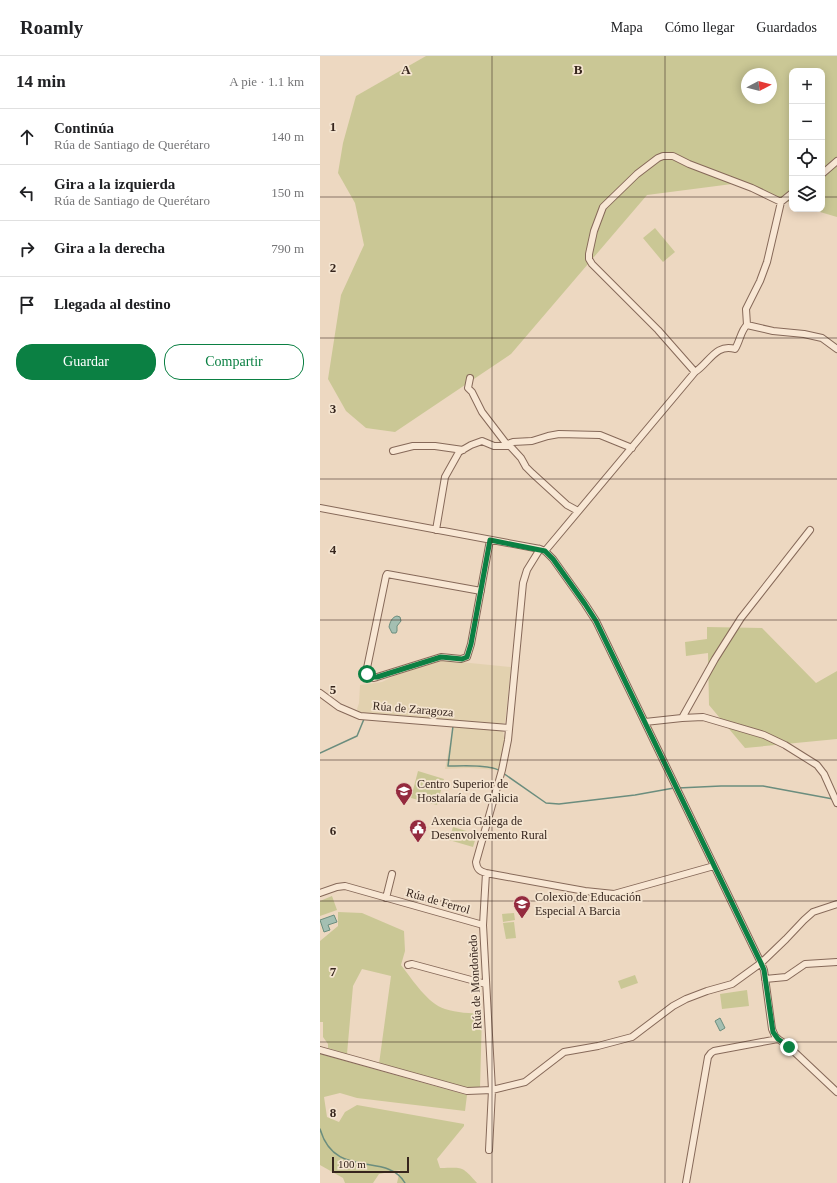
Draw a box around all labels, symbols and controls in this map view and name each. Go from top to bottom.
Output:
text: Roamly [20,17,83,38]
text: Mapa [611,20,643,35]
text: Cómo llegar [665,20,734,35]
text: Guardados [756,20,817,35]
text: A [401,62,411,77]
text: B [574,62,583,77]
north arrow [741,68,777,104]
map controls [789,68,825,212]
button: + [789,68,825,104]
text: 14 min [16,72,66,91]
text: A pie · 1.1 km [229,74,304,89]
button: − [789,104,825,140]
text: 1 [330,119,336,134]
text: Continúa [54,120,114,136]
icon: ahead [16,126,38,148]
text: 140 m [271,129,304,144]
text: Rúa de Santiago de Querétaro [54,137,210,152]
button: locate [789,140,825,176]
text: Gira a la izquierda [54,176,175,192]
button: layers [789,176,825,212]
icon: left [16,182,38,204]
text: 150 m [271,185,304,200]
text: Rúa de Santiago de Querétaro [54,193,210,208]
icon: right [16,238,38,260]
text: Gira a la derecha [54,240,165,256]
text: 790 m [271,241,304,256]
text: 2 [330,260,336,275]
icon: arrive [16,294,38,316]
text: Llegada al destino [54,296,171,312]
button: Guardar [16,344,156,380]
button: Compartir [164,344,304,380]
text: 3 [330,401,337,416]
text: 4 [330,542,337,557]
route start [358,665,376,683]
text: 5 [330,682,337,697]
street label: Rúa de Zaragoza [372,698,455,720]
place label: Centro Superior de Hostalaría de Galicia [417,777,519,805]
school or university icon: Centro Superior de Hostalaría de Galicia [394,781,414,806]
place label: Axencia Galega de Desenvolvemento Rural [431,814,548,842]
public building icon: Axencia Galega de Desenvolvemento Rural [408,818,428,843]
text: 6 [330,823,337,838]
street label: Rúa de Ferrol [404,885,472,917]
place label: Colexio de Educación Especial A Barcia [535,890,641,918]
school or university icon: Colexio de Educación Especial A Barcia [512,894,532,919]
street label: Rúa de Mondoñedo [466,934,484,1030]
text: 7 [330,964,337,979]
route end [780,1038,798,1056]
text: 8 [330,1105,337,1120]
scale bar [332,1155,409,1174]
text: 100 m [338,1158,366,1170]

